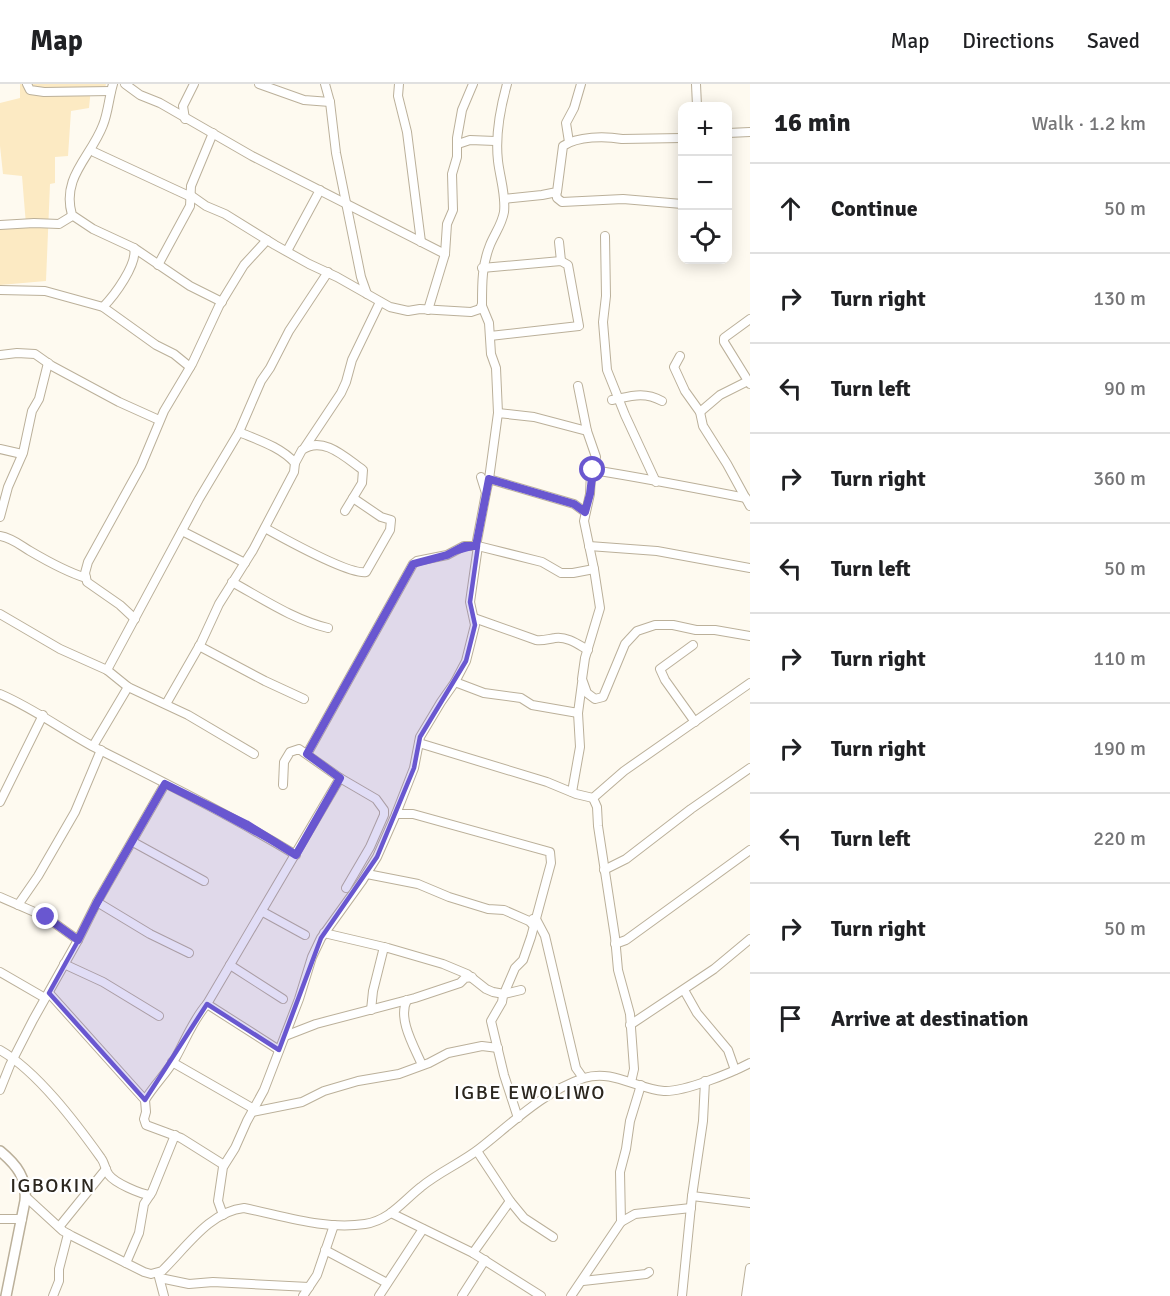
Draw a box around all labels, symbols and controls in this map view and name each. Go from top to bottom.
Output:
text: Map [30,24,83,58]
text: Map [891,28,929,54]
text: Directions [962,28,1054,54]
text: Saved [1087,28,1140,54]
map controls [678,102,732,264]
button: + [678,102,732,156]
text: 16 min [774,107,851,139]
text: Walk · 1.2 km [1032,111,1146,136]
button: − [678,156,732,210]
icon: ahead [774,192,807,225]
text: Continue [831,195,918,222]
text: 50 m [1104,196,1146,221]
button: locate [678,210,732,264]
icon: right [774,282,807,315]
text: Turn right [831,285,926,312]
text: 130 m [1093,286,1146,311]
icon: left [774,372,807,405]
text: Turn left [831,375,911,402]
text: 90 m [1104,376,1146,401]
route start [579,456,605,482]
icon: right [774,462,807,495]
text: Turn right [831,465,926,492]
text: 360 m [1093,466,1146,491]
icon: left [774,552,807,585]
text: Turn left [831,555,911,582]
text: 50 m [1104,556,1146,581]
icon: right [774,642,807,675]
text: Turn right [831,645,926,672]
text: 110 m [1093,646,1146,671]
icon: right [774,732,807,765]
text: Turn right [831,735,926,762]
text: 190 m [1093,736,1146,761]
icon: left [774,822,807,855]
text: Turn left [831,825,911,852]
text: 220 m [1093,826,1146,851]
route end [32,903,58,929]
icon: right [774,912,807,945]
text: Turn right [831,915,926,942]
text: 50 m [1104,916,1146,941]
icon: arrive [774,1002,807,1035]
text: Arrive at destination [831,1005,1028,1032]
district label: IGBE EWOLIWO [454,1080,606,1105]
district label: IGBOKIN [10,1173,96,1198]

